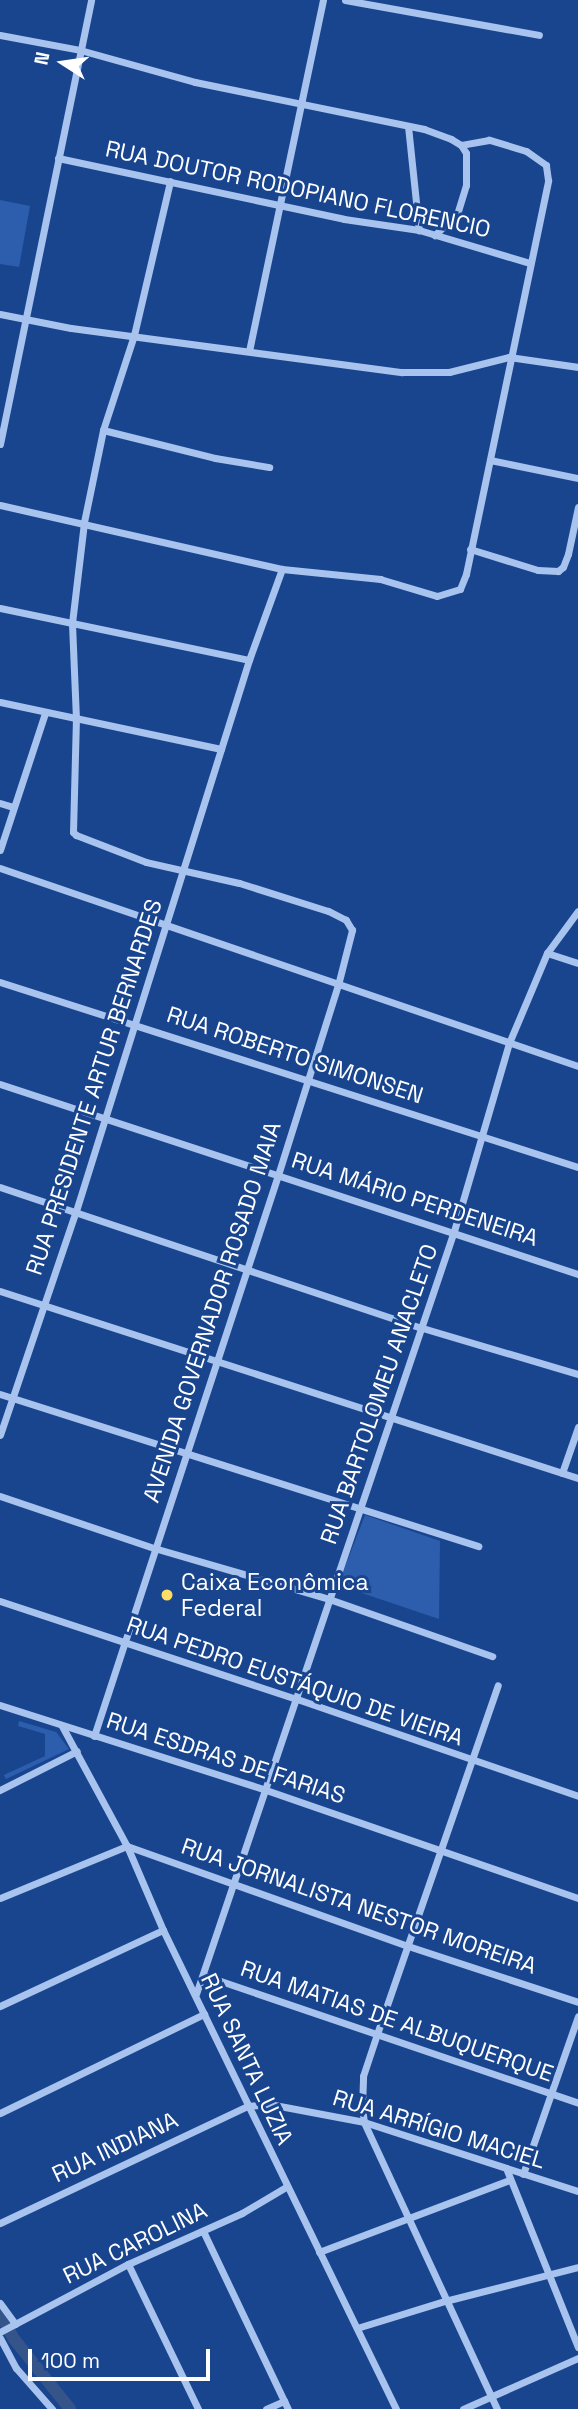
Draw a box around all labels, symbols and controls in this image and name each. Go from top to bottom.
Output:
north arrow [28,28,98,98]
text: N [28,50,56,67]
street label: RUA DOUTOR RODOPIANO FLORENCIO [103,135,493,243]
street label: RUA PRESIDENTE ARTUR BERNARDES [20,895,168,1279]
street label: RUA ROBERTO SIMONSEN [163,1000,427,1110]
street label: AVENIDA GOVERNADOR ROSADO MAIA [137,1118,287,1506]
street label: RUA MÁRIO PERDENEIRA [288,1146,542,1252]
street label: RUA BARTOLOMEU ANACLETO [315,1240,443,1548]
place label: Caixa Econômica Federal [181,1568,369,1622]
marker: Caixa Econômica Federal [159,1587,175,1603]
street label: RUA PEDRO EUSTÁQUIO DE VIEIRA [123,1610,467,1752]
street label: RUA ESDRAS DE FARIAS [103,1706,349,1810]
street label: RUA JORNALISTA NESTOR MOREIRA [178,1832,540,1980]
street label: RUA MATIAS DE ALBUQUERQUE [237,1954,557,2088]
street label: RUA SANTA LUZIA [195,1969,299,2149]
street label: RUA ARRÍGIO MACIEL [329,2083,549,2175]
street label: RUA INDIANA [48,2106,182,2188]
street label: RUA CAROLINA [58,2196,212,2290]
scale bar [32,2336,214,2380]
text: 100 m [41,2347,100,2374]

